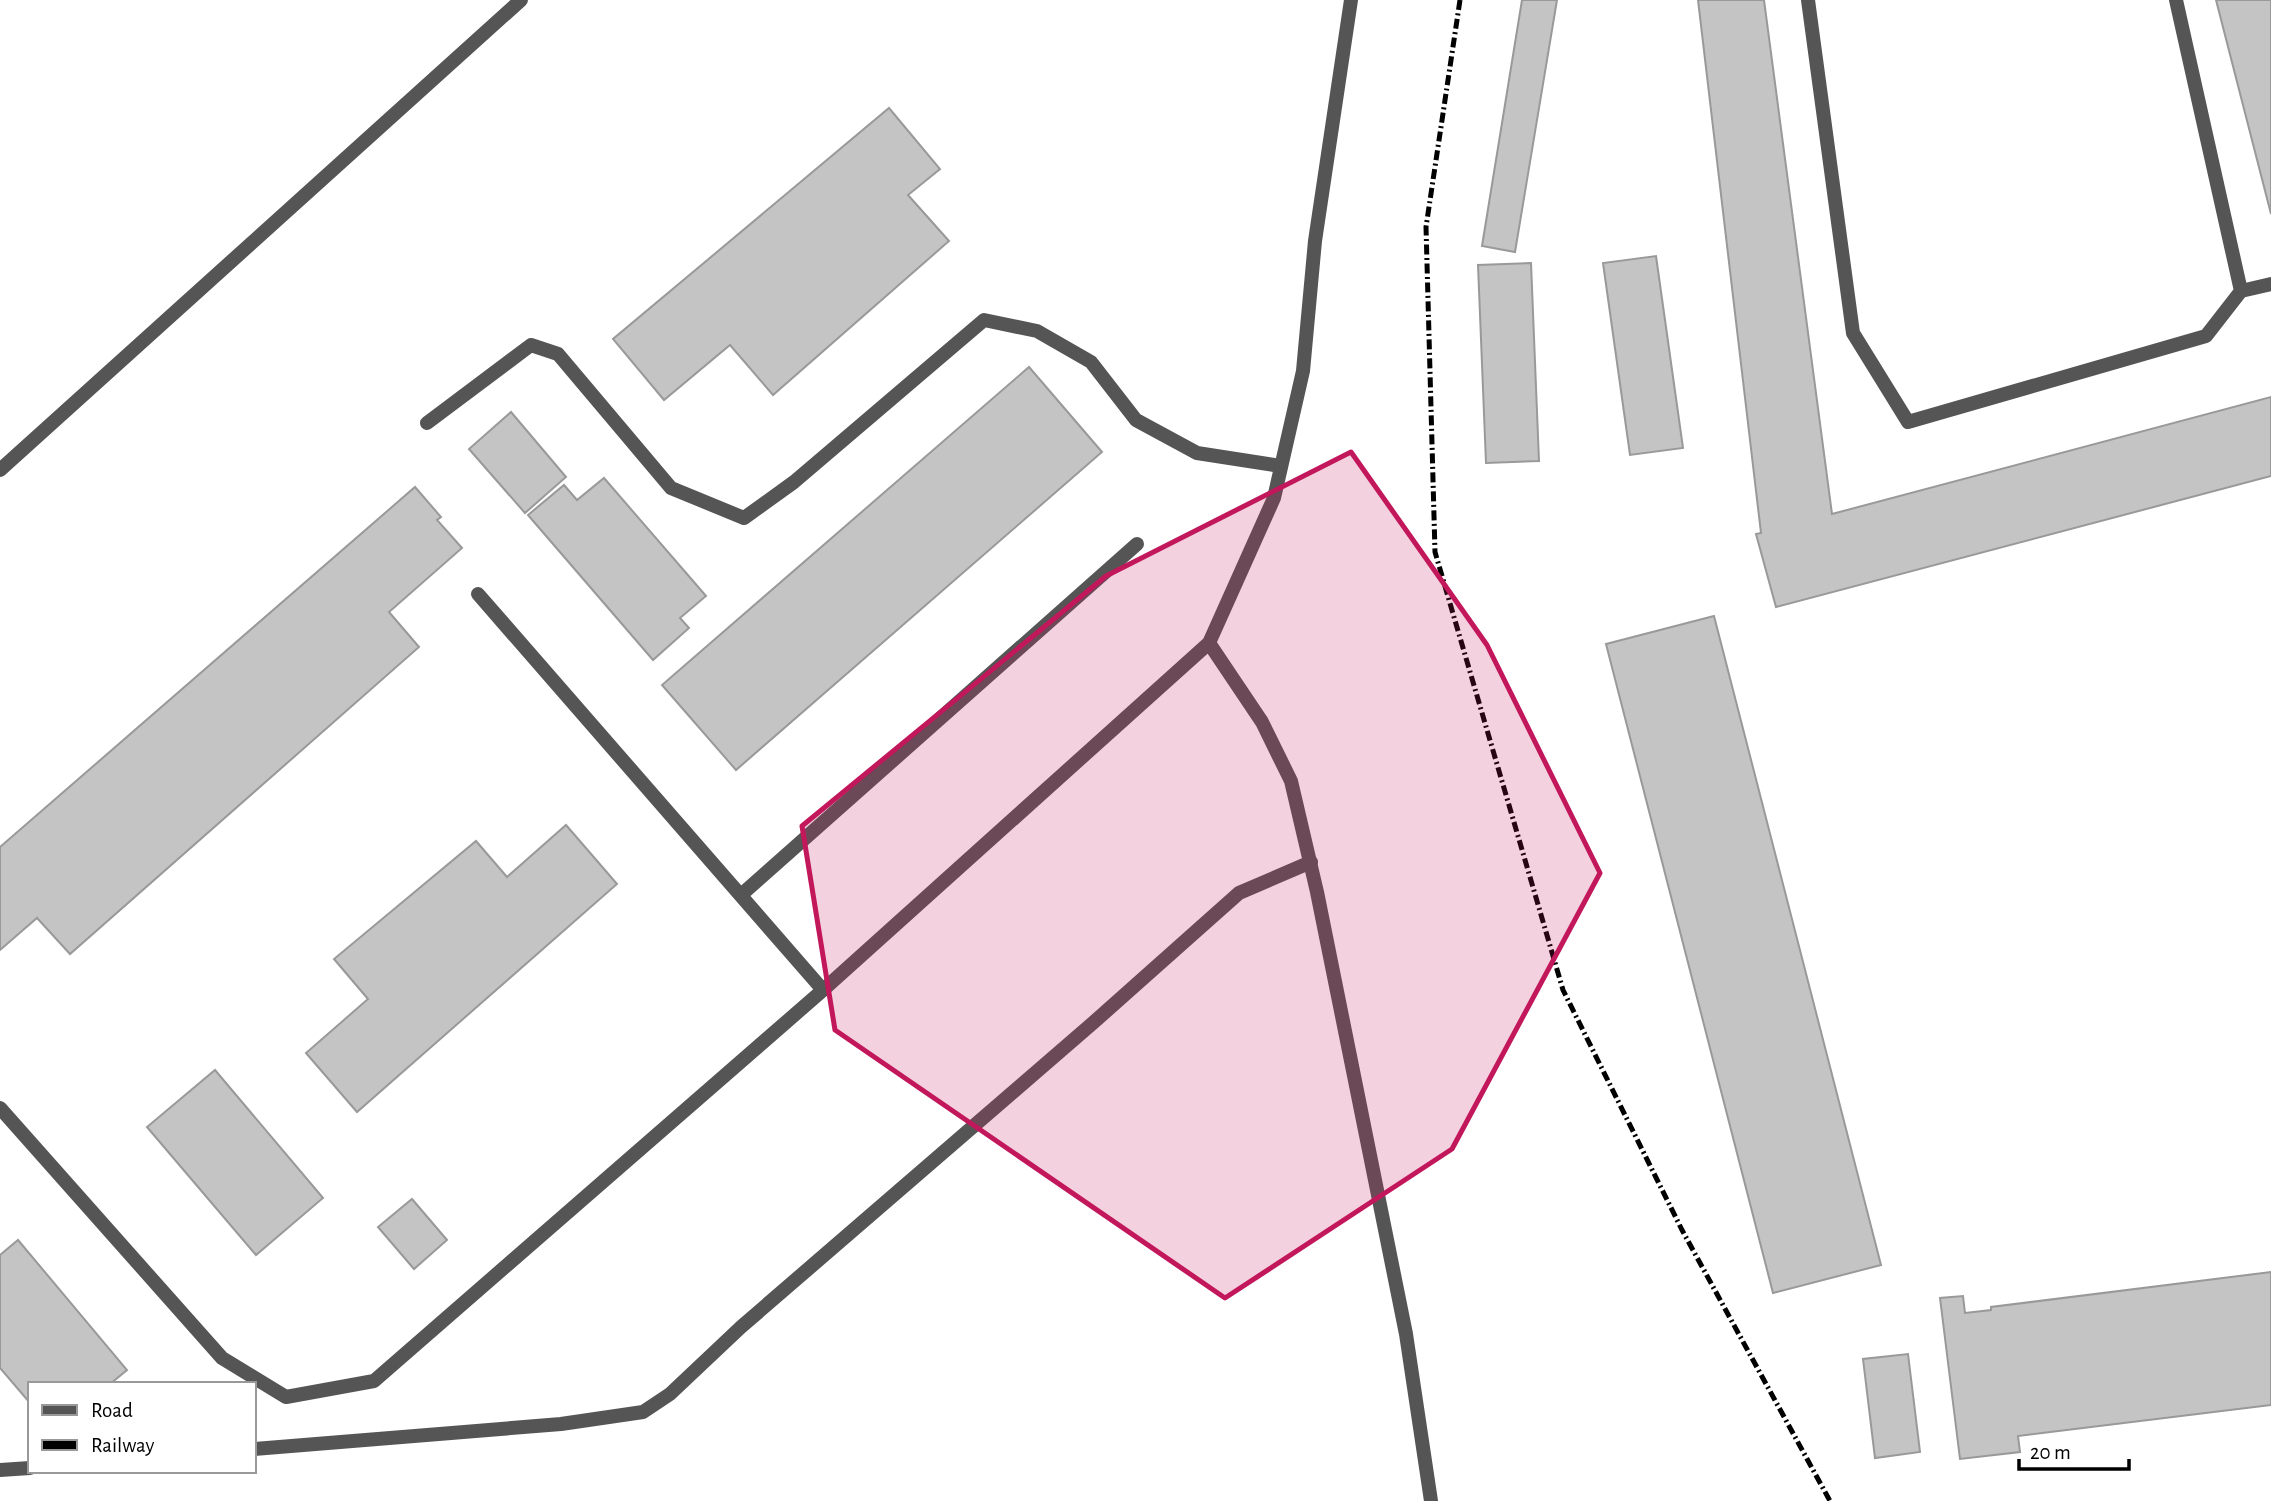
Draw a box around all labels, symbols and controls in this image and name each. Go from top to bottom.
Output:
legend [28,1382,256,1473]
text: Road [91,1400,133,1421]
scale bar [2019,1428,2129,1472]
text: Railway [91,1435,154,1456]
text: 20 m [2030,1442,2071,1463]

